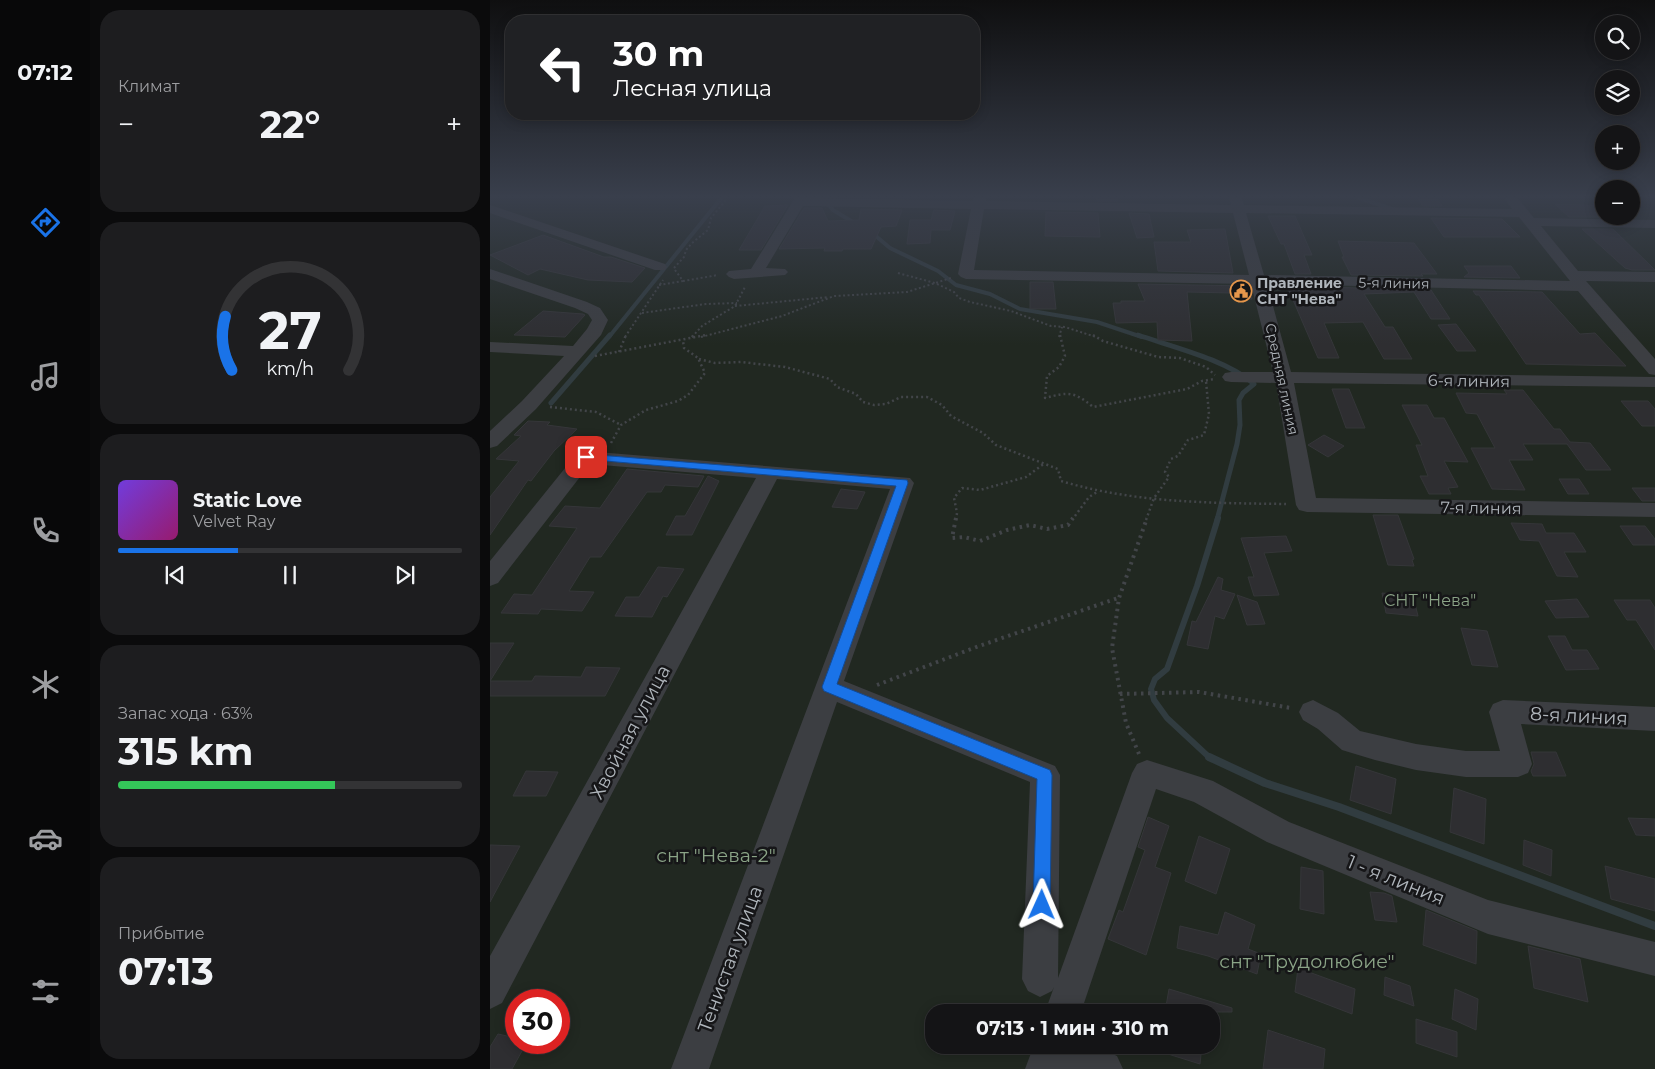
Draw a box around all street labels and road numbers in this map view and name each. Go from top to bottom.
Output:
street label: 5-я линия [1358,273,1430,293]
street label: Средняя линия [1261,322,1303,436]
street label: 6-я линия [1428,371,1510,391]
street label: 7-я линия [1440,498,1522,518]
street label: Хвойная улица [585,661,675,803]
street label: 8-я линия [1529,702,1629,730]
street label: 1 - я линия [1344,850,1448,910]
street label: Тенистая улица [693,883,767,1035]

